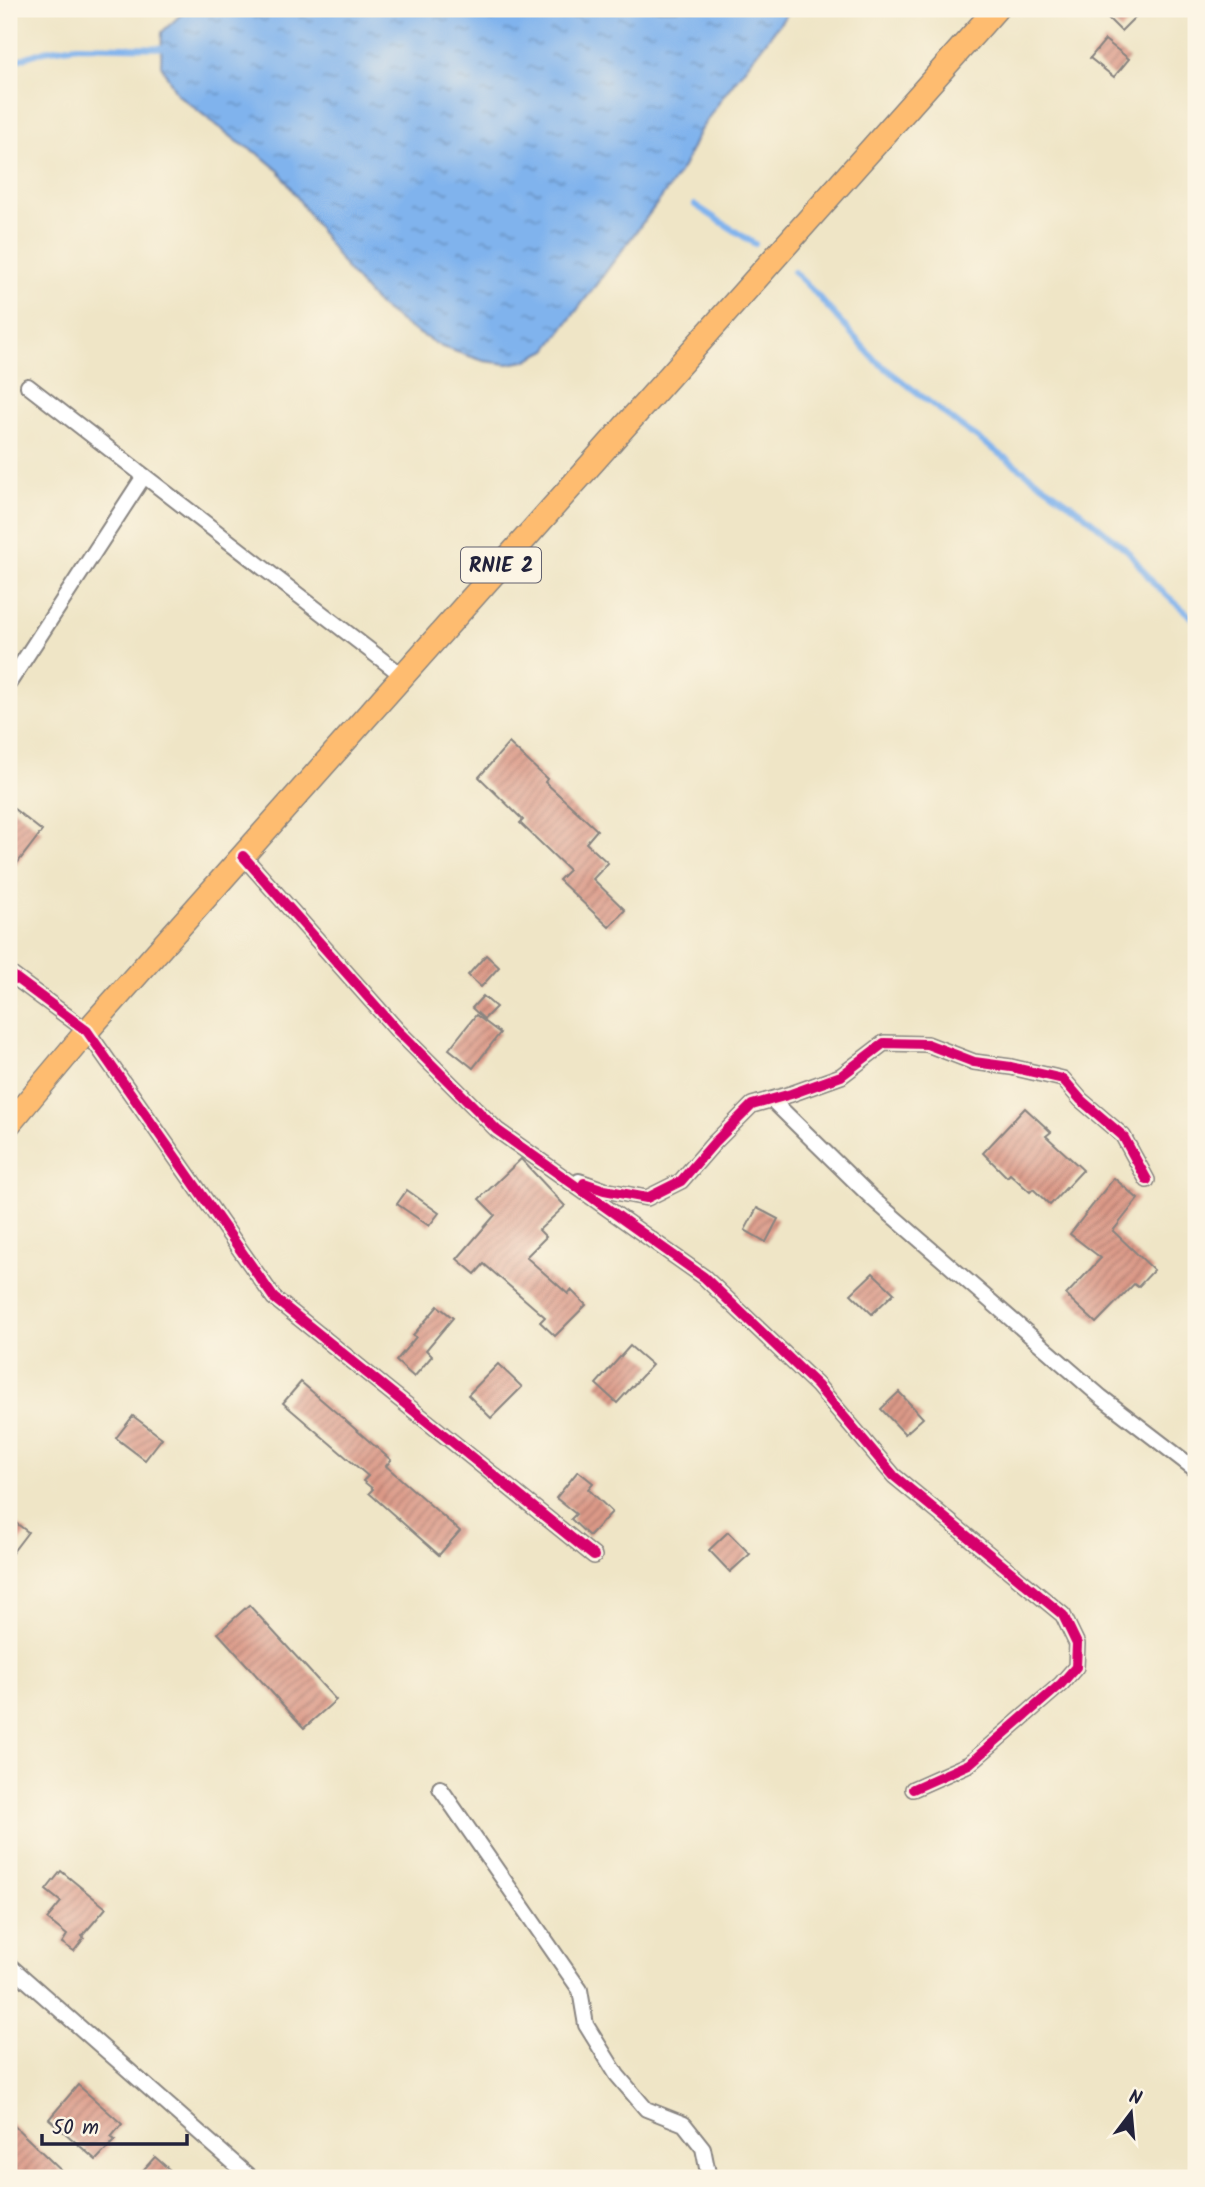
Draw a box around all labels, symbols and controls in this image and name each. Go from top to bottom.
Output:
road number: RNIE 2 [461,548,541,582]
north arrow [1096,2078,1166,2148]
text: N [1125,2083,1145,2115]
scale bar [42,2103,187,2147]
text: 50 m [52,2112,99,2145]

